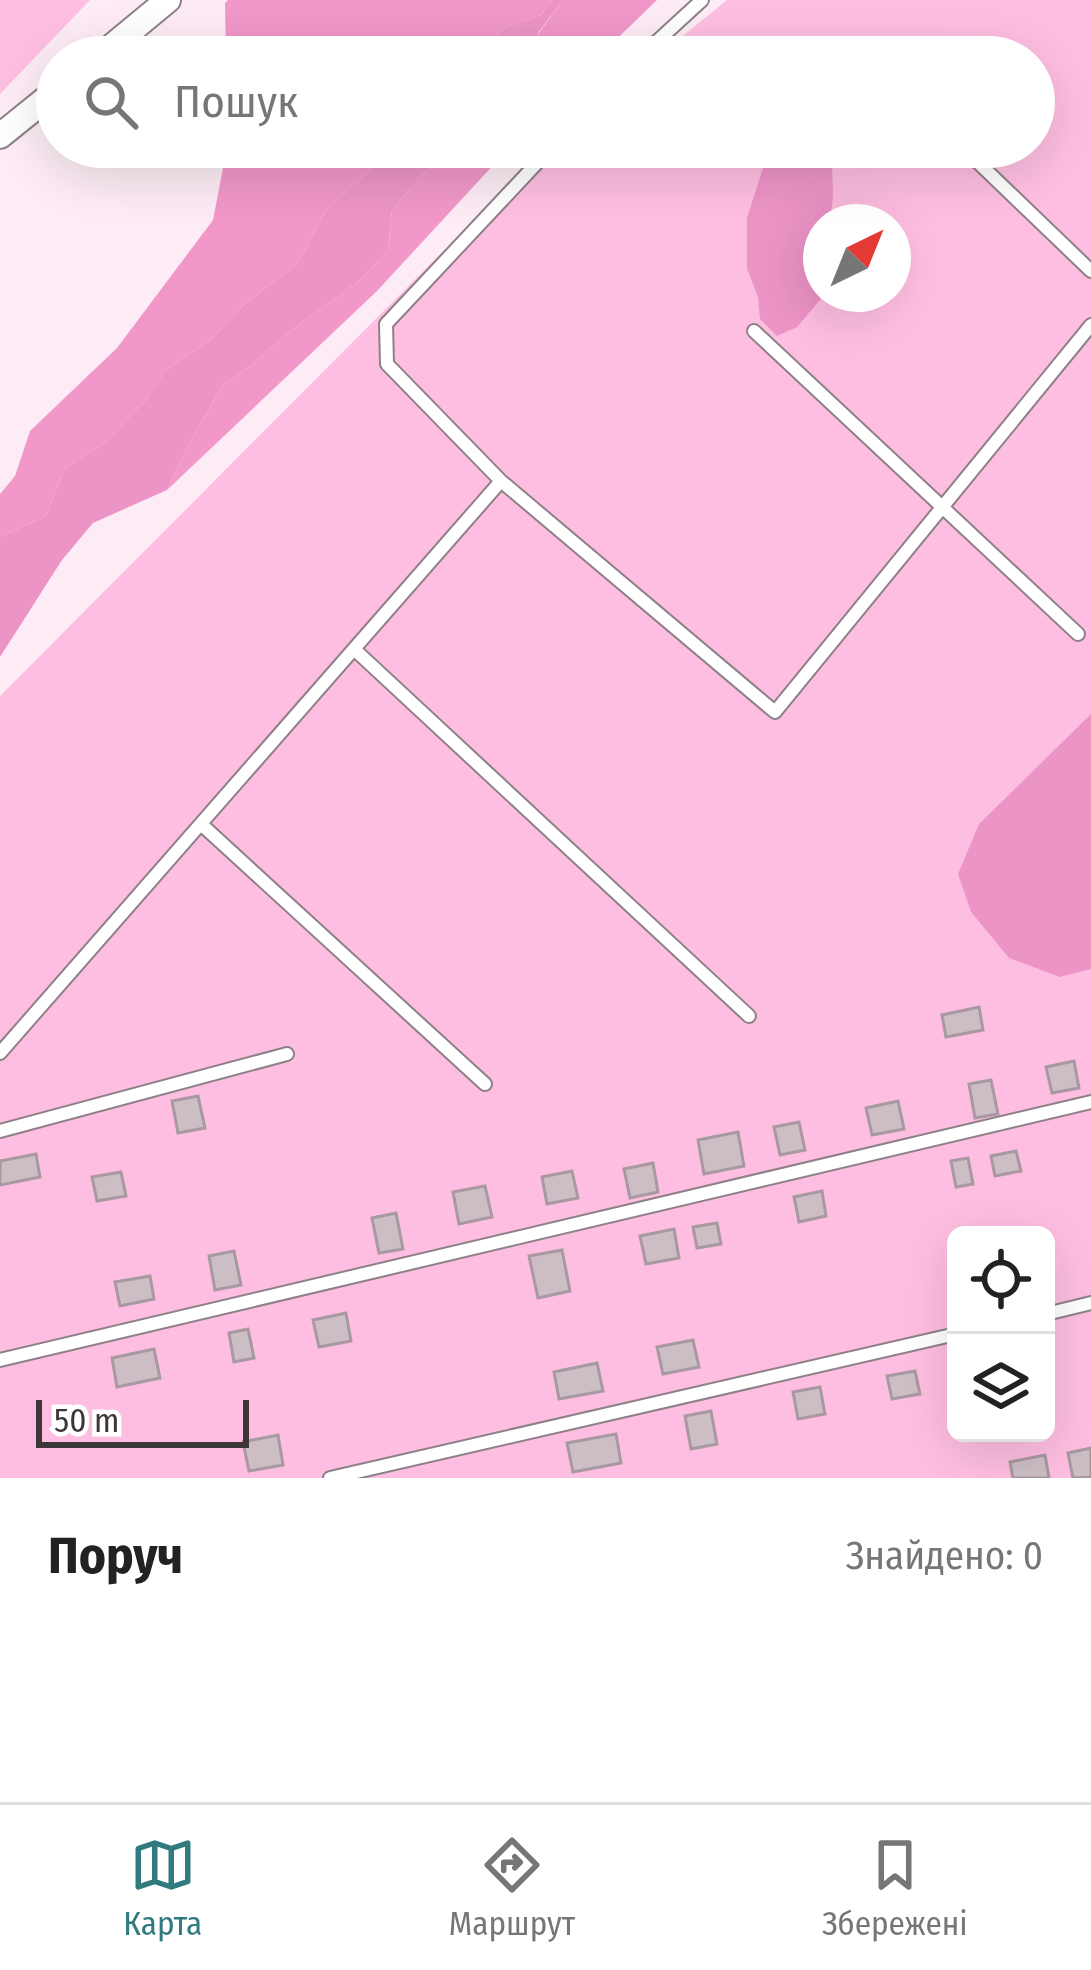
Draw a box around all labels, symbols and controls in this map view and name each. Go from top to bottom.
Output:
search box [36,36,1055,168]
icon: search [78,69,144,135]
text: Пошук [174,75,298,129]
north arrow [803,204,911,312]
map controls [947,1226,1055,1442]
button: locate [947,1226,1055,1334]
button: layers [947,1334,1055,1442]
scale bar [36,1394,249,1447]
text: 50 m [54,1401,119,1441]
text: Поруч [48,1525,183,1587]
text: Знайдено: 0 [846,1533,1043,1579]
tab: Карта [123,1832,202,1944]
tab: Маршрут [449,1832,575,1944]
tab: Збережені [822,1832,968,1944]

